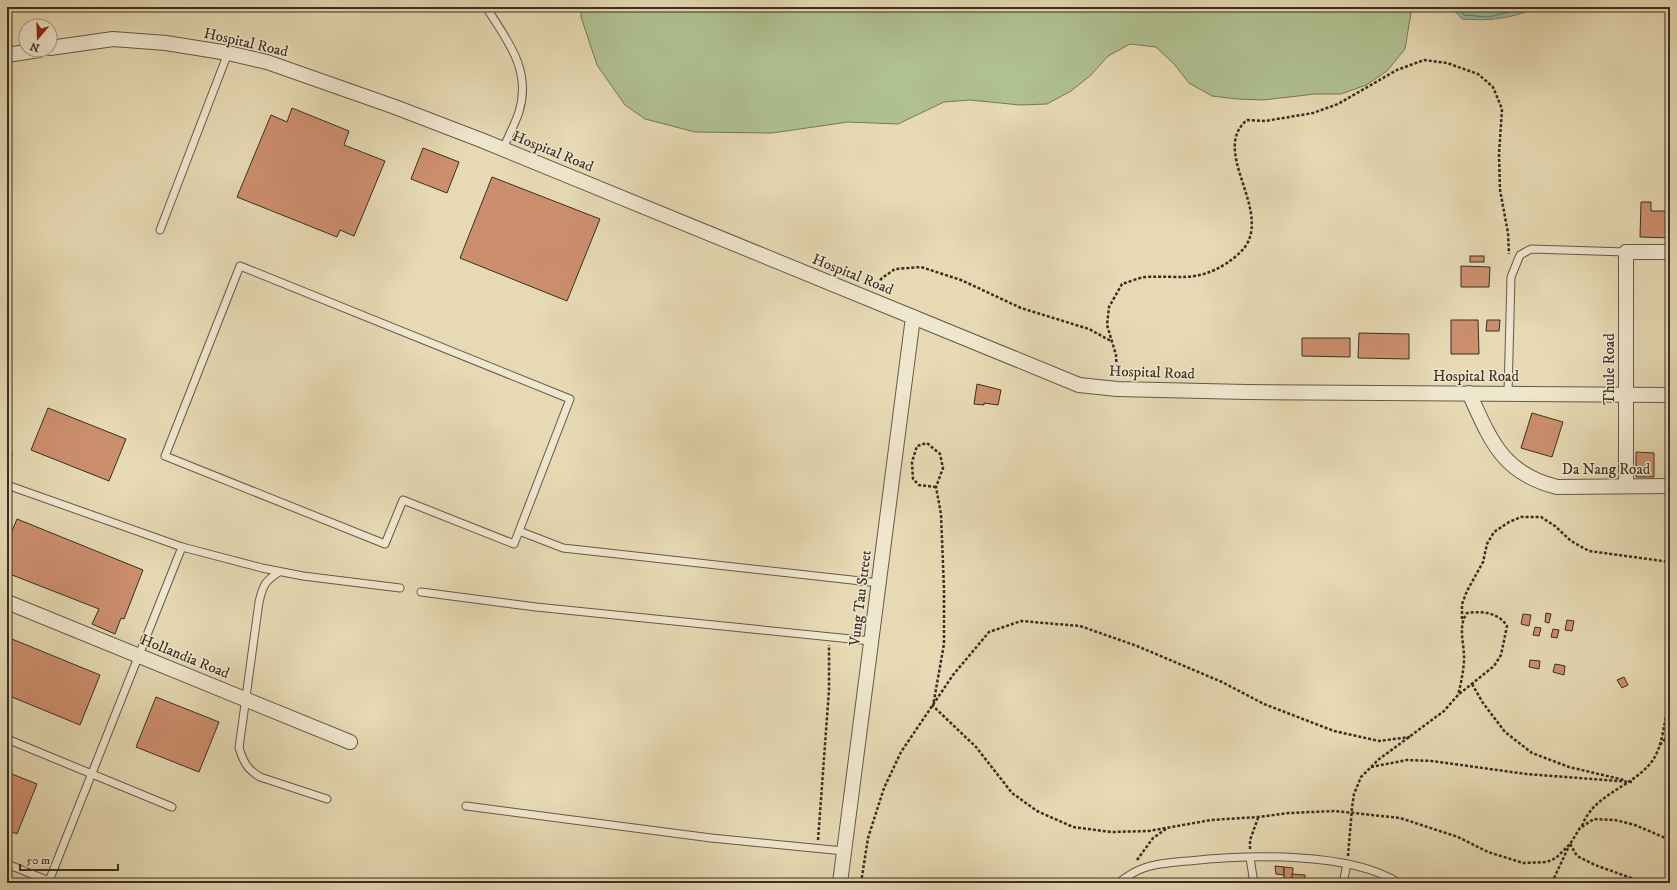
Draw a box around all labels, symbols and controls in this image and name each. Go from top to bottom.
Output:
north arrow [18,18,58,58]
street label: Hospital Road [202,24,290,62]
text: N [29,38,42,55]
street label: Hospital Road [509,127,597,177]
street label: Hospital Road [809,250,897,300]
street label: Thule Road [1600,333,1619,405]
street label: Hospital Road [1109,362,1196,384]
street label: Hospital Road [1433,367,1519,386]
street label: Da Nang Road [1562,460,1651,479]
street label: Vung Tau Street [845,549,876,648]
street label: Hollandia Road [137,630,233,683]
scale bar [20,846,118,872]
text: 50 m [26,853,50,868]

